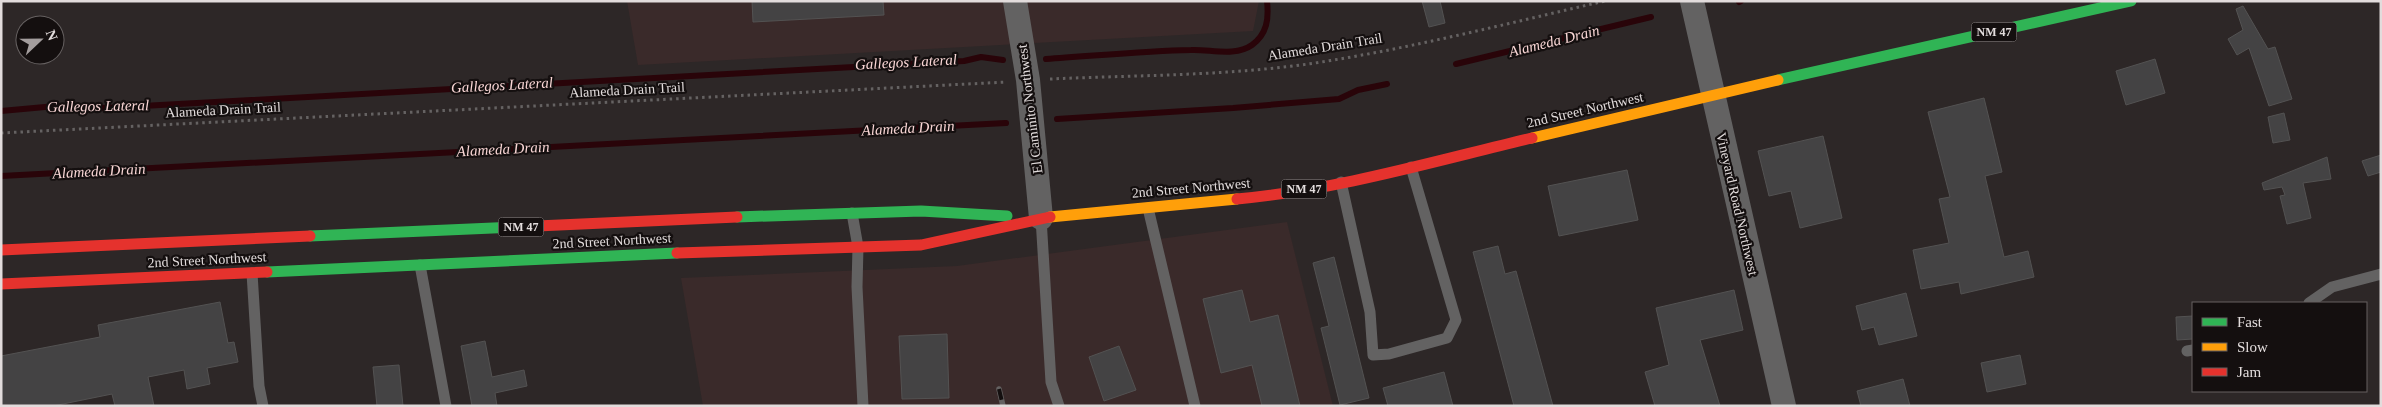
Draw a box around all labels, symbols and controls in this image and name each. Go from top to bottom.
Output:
north arrow [15,15,65,65]
water label: Alameda Drain [1506,22,1601,60]
road number: NM 47 [1972,22,2016,42]
text: N [43,28,60,43]
street label: Alameda Drain Trail [1267,31,1384,63]
street label: El Caminito Northwest [1015,44,1045,174]
water label: Gallegos Lateral [855,51,957,73]
water label: Gallegos Lateral [451,74,553,96]
street label: Alameda Drain Trail [569,79,685,101]
street label: 2nd Street Northwest [1525,89,1645,131]
water label: Gallegos Lateral [47,97,149,115]
street label: Alameda Drain Trail [165,99,281,121]
water label: Alameda Drain [860,118,955,138]
street label: Vineyard Road Northwest [1713,131,1761,277]
water label: Alameda Drain [455,139,550,159]
water label: Alameda Drain [51,161,146,181]
street label: 2nd Street Northwest [1131,175,1251,201]
road number: NM 47 [1282,180,1326,198]
road number: NM 47 [498,218,544,236]
street label: 2nd Street Northwest [552,230,672,252]
street label: 2nd Street Northwest [147,249,267,271]
legend [2192,302,2367,392]
text: Fast [2237,314,2263,330]
text: Slow [2237,339,2268,355]
text: Jam [2237,364,2261,380]

